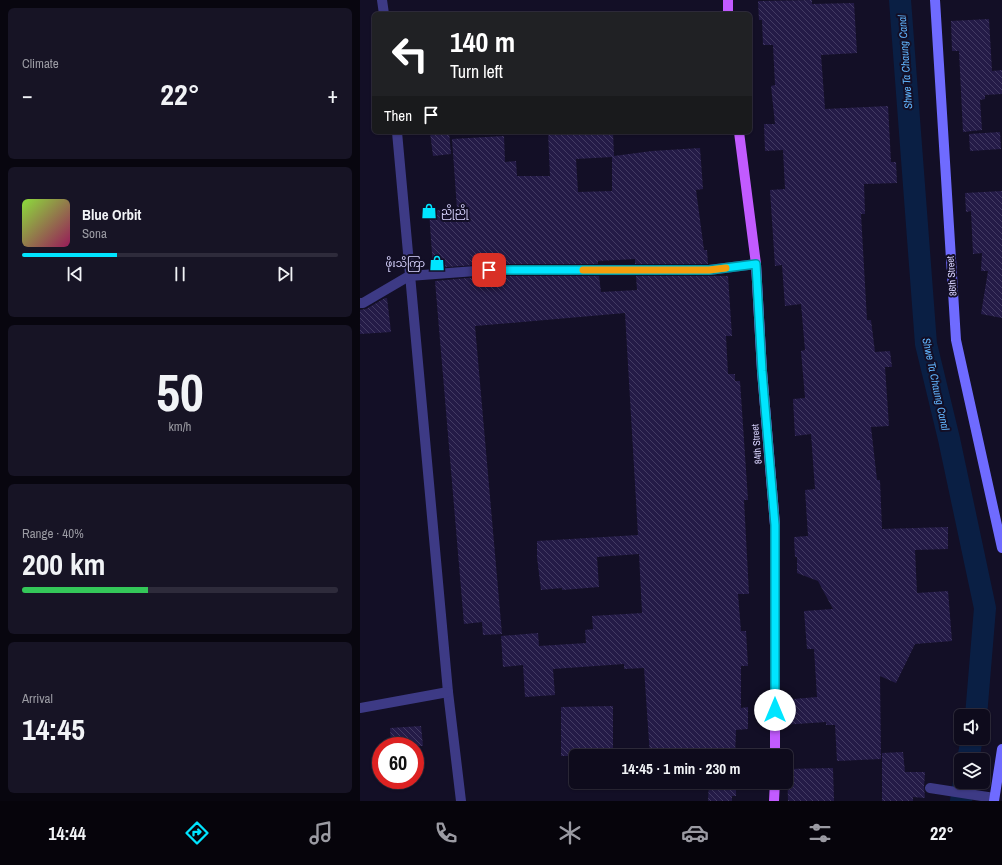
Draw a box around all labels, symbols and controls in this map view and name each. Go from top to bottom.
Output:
water label: Shwe Ta Chaung Canal [895,13,915,110]
text: 140 m [450,23,515,61]
icon: left [384,28,436,80]
text: Climate [22,55,59,72]
text: Turn left [450,59,503,84]
text: 22° [160,74,200,114]
text: − [22,80,33,110]
text: + [327,80,338,110]
icon: arrive [420,104,442,126]
text: Then [384,105,412,126]
shop icon: ညိုညို [420,202,438,220]
text: Blue Orbit [82,204,141,225]
place label: ညိုညို [441,204,469,220]
text: Sona [82,225,107,242]
pin [472,253,506,287]
shop icon: ဖိုးသိကြာ [428,254,446,272]
street label: 86th Street [944,255,959,296]
place label: ဖိုးသိကြာ [385,256,425,272]
icon: arrive [478,259,500,281]
icon: previous [64,263,86,285]
icon: pause [169,263,191,285]
icon: next [274,263,296,285]
water label: Shwe Ta Chaung Canal [919,336,953,433]
text: 50 [156,357,204,427]
text: km/h [168,418,192,435]
street label: 84th Street [748,423,765,465]
text: Range · 40% [22,525,84,542]
text: 200 km [22,544,105,584]
position arrow [754,689,796,731]
text: Arrival [22,690,53,707]
text: 14:45 [22,709,85,749]
map controls [954,709,990,789]
button: sound [954,709,990,745]
speed limit sign: 60 [372,737,424,789]
button: layers [954,753,990,789]
text: 14:45 · 1 min · 230 m [622,758,740,779]
icon: directions [183,819,211,847]
icon: music [307,819,335,847]
icon: phone [432,819,460,847]
icon: climate [556,819,584,847]
icon: car [681,819,709,847]
icon: filters [806,819,834,847]
text: 14:44 [48,821,86,846]
text: 22° [930,821,954,846]

